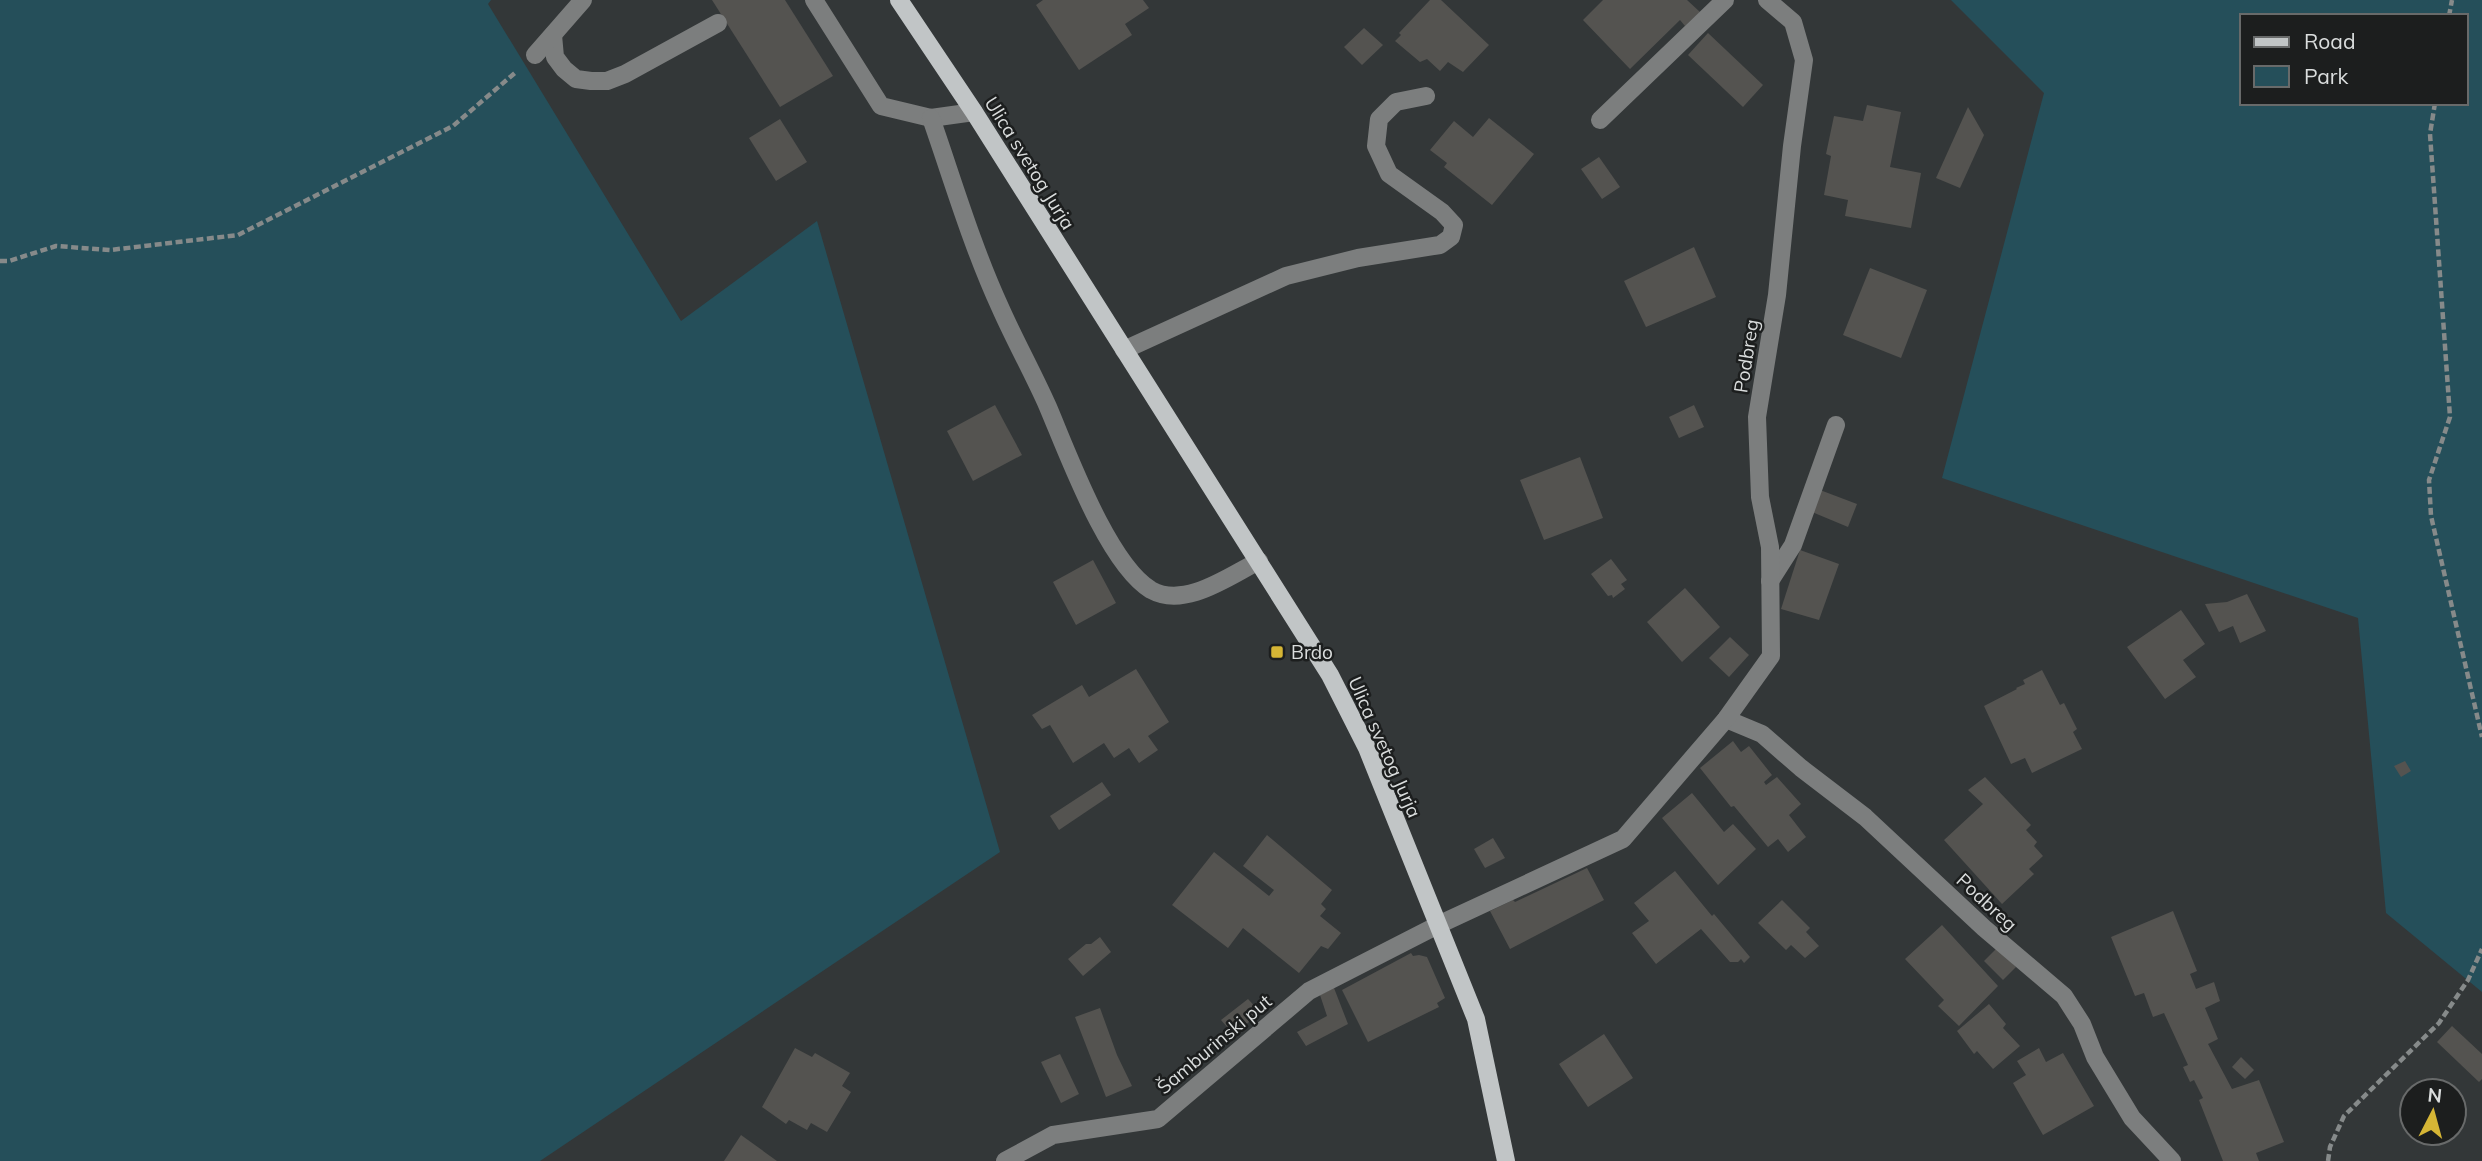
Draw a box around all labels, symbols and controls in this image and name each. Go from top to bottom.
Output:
legend [2240,14,2468,105]
text: Road [2304,28,2355,54]
text: Park [2304,63,2348,89]
street label: Ulica svetog Jurja [980,92,1080,234]
street label: Podbreg [1728,317,1764,395]
place label: Brdo [1291,640,1333,664]
marker: Brdo [1269,644,1285,660]
street label: Ulica svetog Jurja [1343,673,1427,821]
street label: Podbreg [1952,868,2022,936]
street label: Šamburinski put [1152,989,1277,1099]
north arrow [2398,1077,2468,1147]
text: N [2426,1082,2443,1108]

